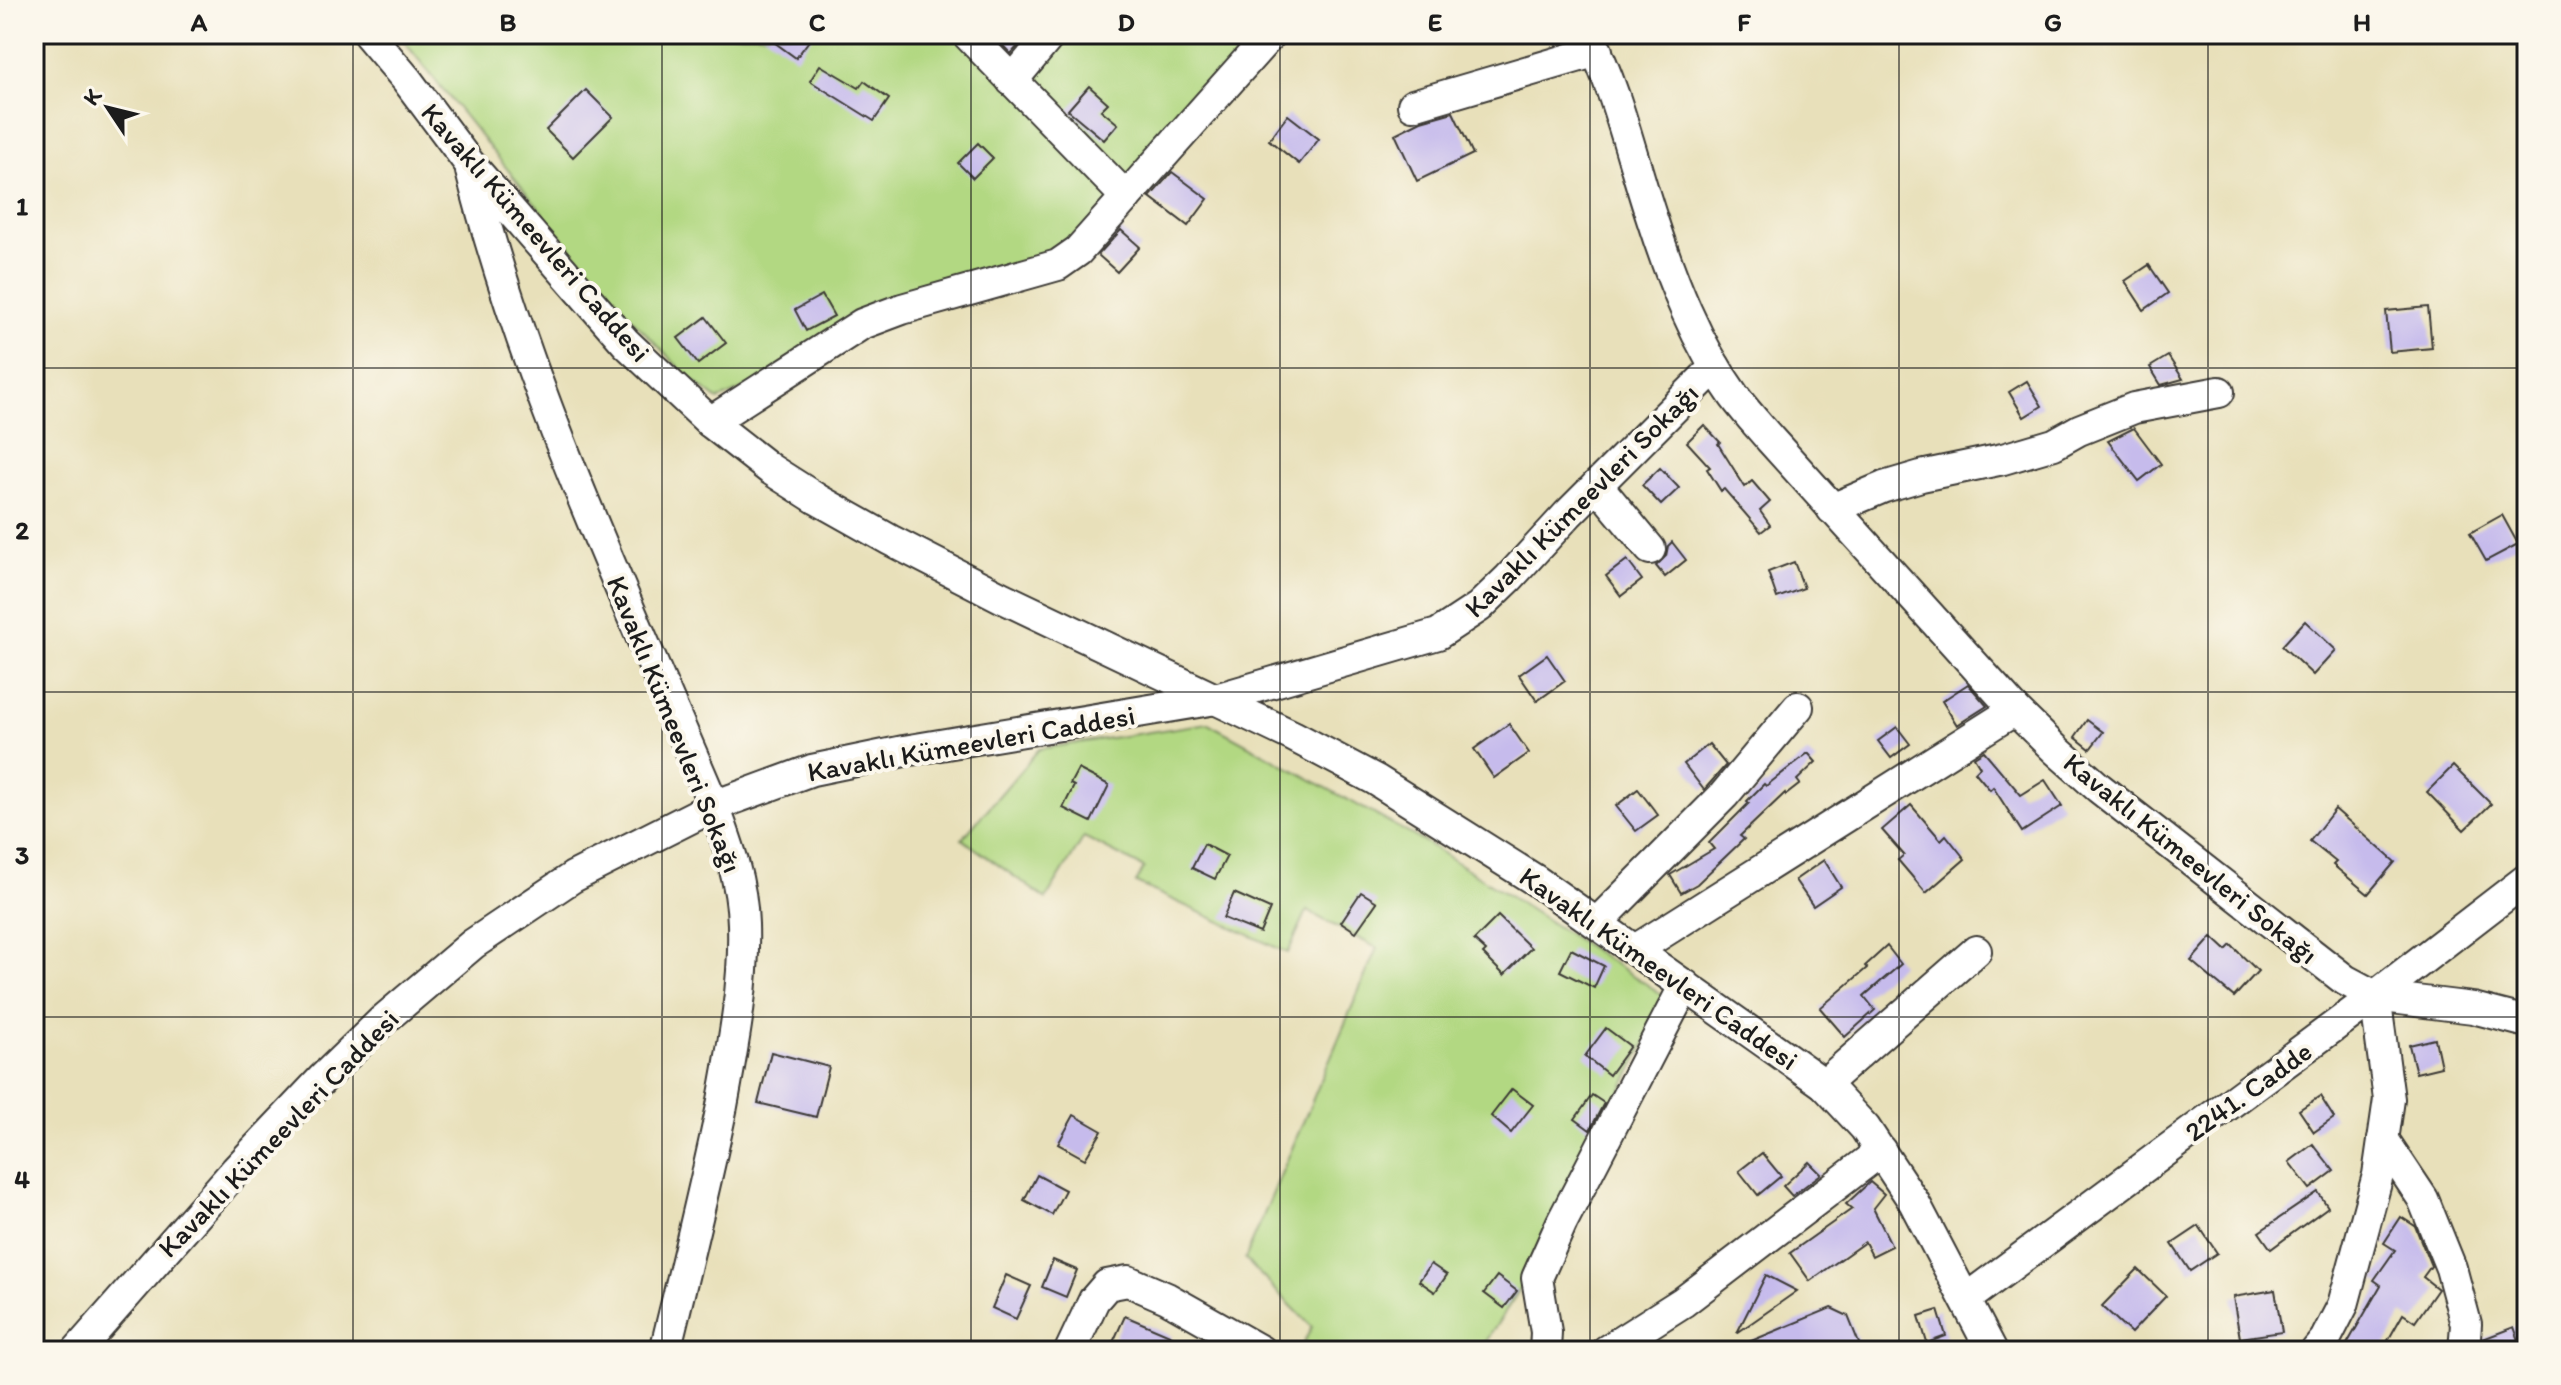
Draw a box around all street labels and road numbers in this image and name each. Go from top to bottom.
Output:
street label: Kavaklı Kümeevleri Caddesi [414,96,658,368]
street label: Kavaklı Kümeevleri Sokağı [1457,376,1705,624]
street label: Kavaklı Kümeevleri Sokağı [600,571,750,877]
street label: Kavaklı Kümeevleri Caddesi [805,697,1137,789]
street label: Kavaklı Kümeevleri Sokağı [2057,745,2325,971]
street label: Kavaklı Kümeevleri Caddesi [1513,859,1805,1077]
street label: Kavaklı Kümeevleri Caddesi [150,1002,406,1264]
street label: 2241. Cadde [2178,1034,2318,1148]

